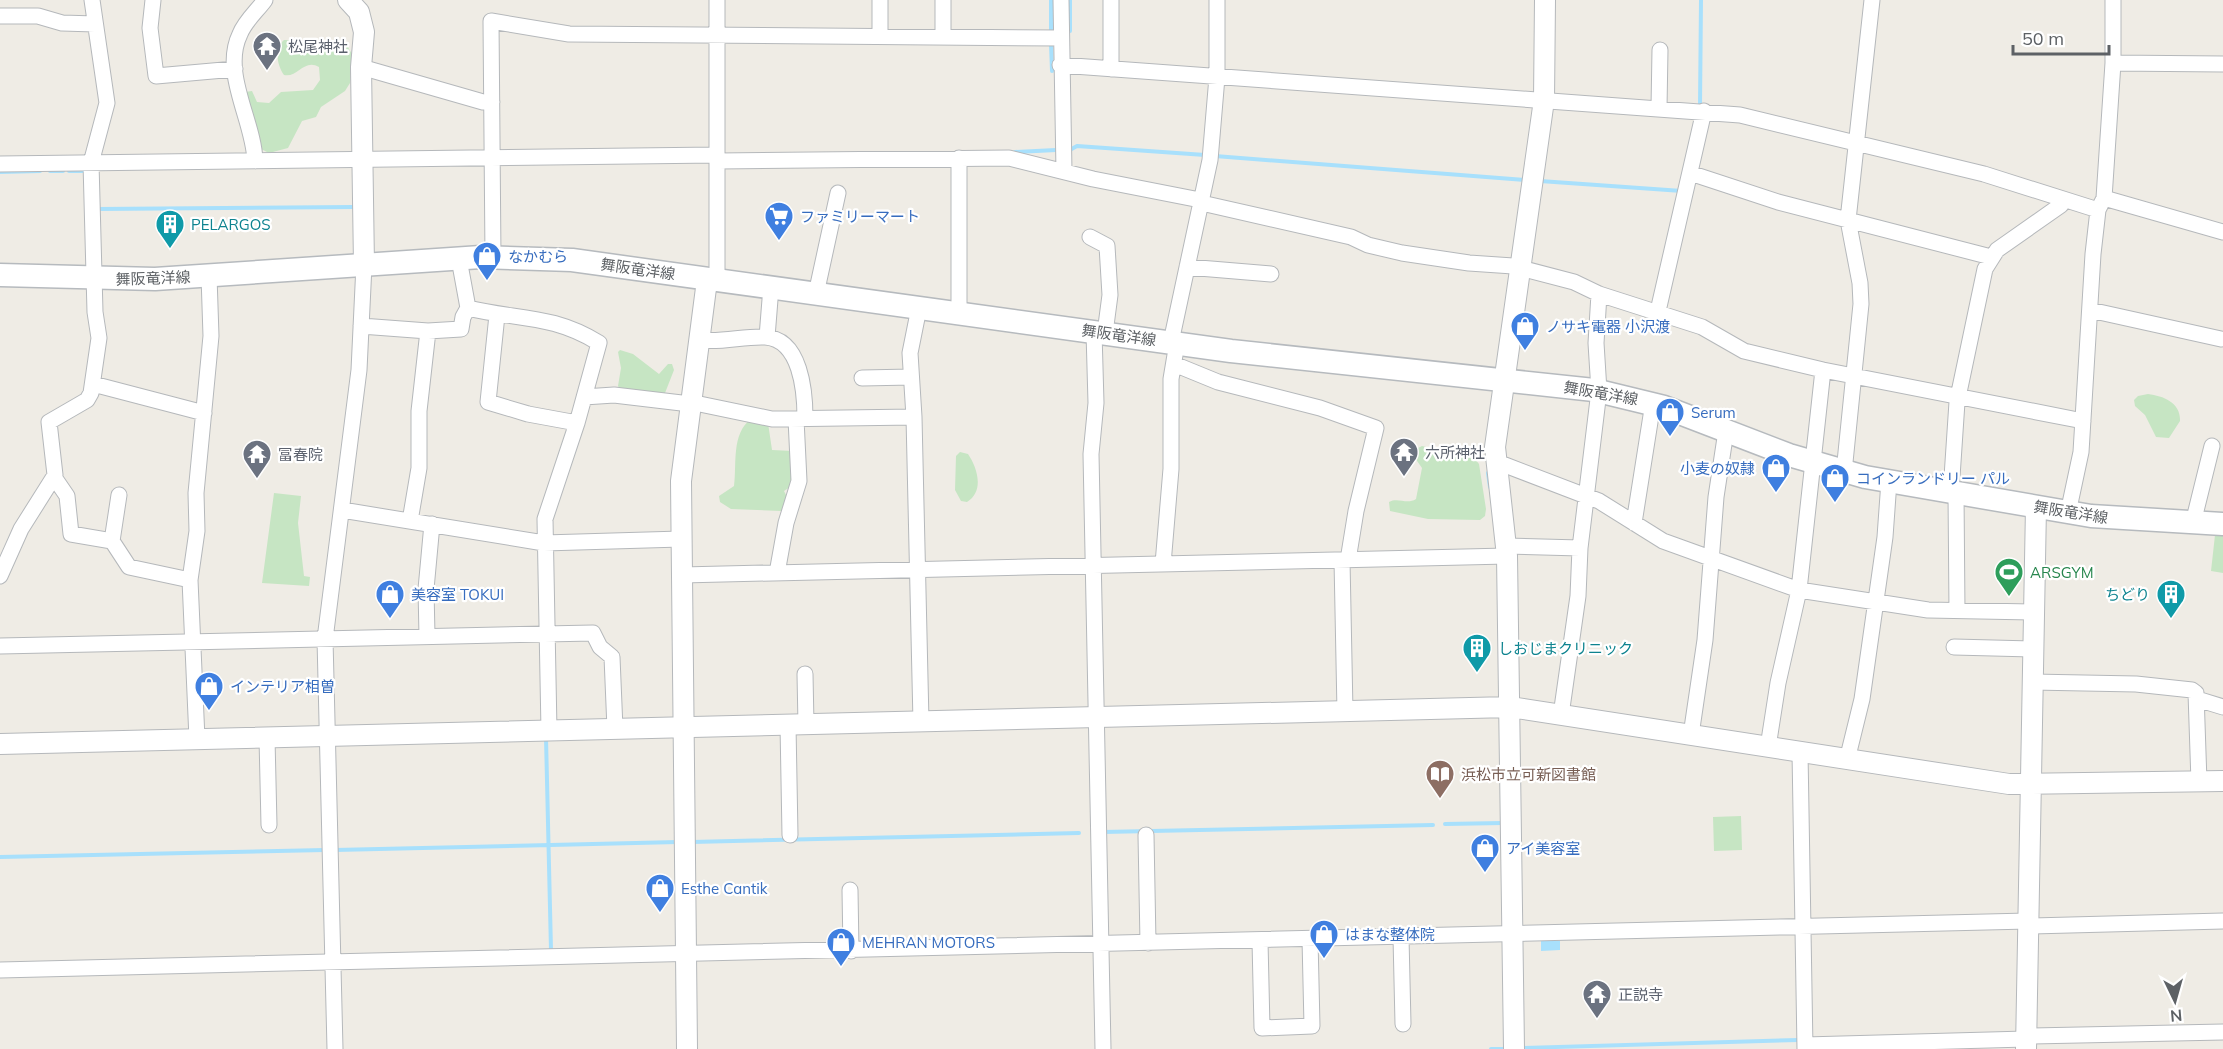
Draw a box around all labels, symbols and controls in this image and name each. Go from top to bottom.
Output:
scale bar [2013,18,2109,56]
text: 50 m [2022,27,2064,50]
temple icon: 松尾神社 [251,30,283,72]
place label: 松尾神社 [288,37,348,56]
supermarket icon: ファミリーマート [763,200,795,242]
place label: ファミリーマート [800,207,920,226]
building icon: PELARGOS [154,208,186,250]
place label: PELARGOS [191,215,271,234]
shop icon: なかむら [471,240,503,282]
place label: なかむら [508,247,568,266]
street label: 舞阪竜洋線 [600,254,676,284]
street label: 舞阪竜洋線 [115,267,191,289]
shop icon: ノサキ電器 小沢渡 [1509,310,1541,352]
place label: ノサキ電器 小沢渡 [1546,317,1670,336]
street label: 舞阪竜洋線 [1081,320,1157,350]
street label: 舞阪竜洋線 [1562,377,1640,409]
shop icon: Serum [1654,396,1686,438]
place label: Serum [1691,403,1736,422]
temple icon: 六所神社 [1388,436,1420,478]
temple icon: 冨春院 [241,438,273,480]
place label: 六所神社 [1425,443,1485,462]
place label: 冨春院 [278,445,323,464]
shop icon: 小麦の奴隷 [1760,452,1792,494]
place label: 小麦の奴隷 [1680,459,1755,478]
shop icon: コインランドリー パル [1819,462,1851,504]
place label: コインランドリー パル [1856,469,2010,488]
street label: 舞阪竜洋線 [2032,497,2110,527]
sports icon: ARSGYM [1993,556,2025,598]
place label: ARSGYM [2030,563,2094,582]
shop icon: 美容室 TOKUI [374,578,406,620]
building icon: ちどり [2155,578,2187,620]
place label: 美容室 TOKUI [411,585,504,604]
place label: ちどり [2105,585,2150,604]
building icon: しおじまクリニック [1461,632,1493,674]
place label: しおじまクリニック [1498,639,1633,658]
shop icon: インテリア相曽 [193,670,225,712]
place label: インテリア相曽 [230,677,335,696]
library icon: 浜松市立可新図書館 [1424,758,1456,800]
place label: 浜松市立可新図書館 [1461,765,1596,784]
shop icon: アイ美容室 [1469,832,1501,874]
place label: アイ美容室 [1506,839,1580,858]
shop icon: Esthe Cantik [644,872,676,914]
place label: Esthe Cantik [681,879,768,898]
shop icon: はまな整体院 [1308,918,1340,960]
place label: はまな整体院 [1345,925,1435,944]
shop icon: MEHRAN MOTORS [825,926,857,968]
place label: MEHRAN MOTORS [862,933,995,952]
north arrow [2145,971,2205,1031]
temple icon: 正説寺 [1581,978,1613,1020]
place label: 正説寺 [1618,985,1663,1004]
text: N [2169,1005,2183,1026]

